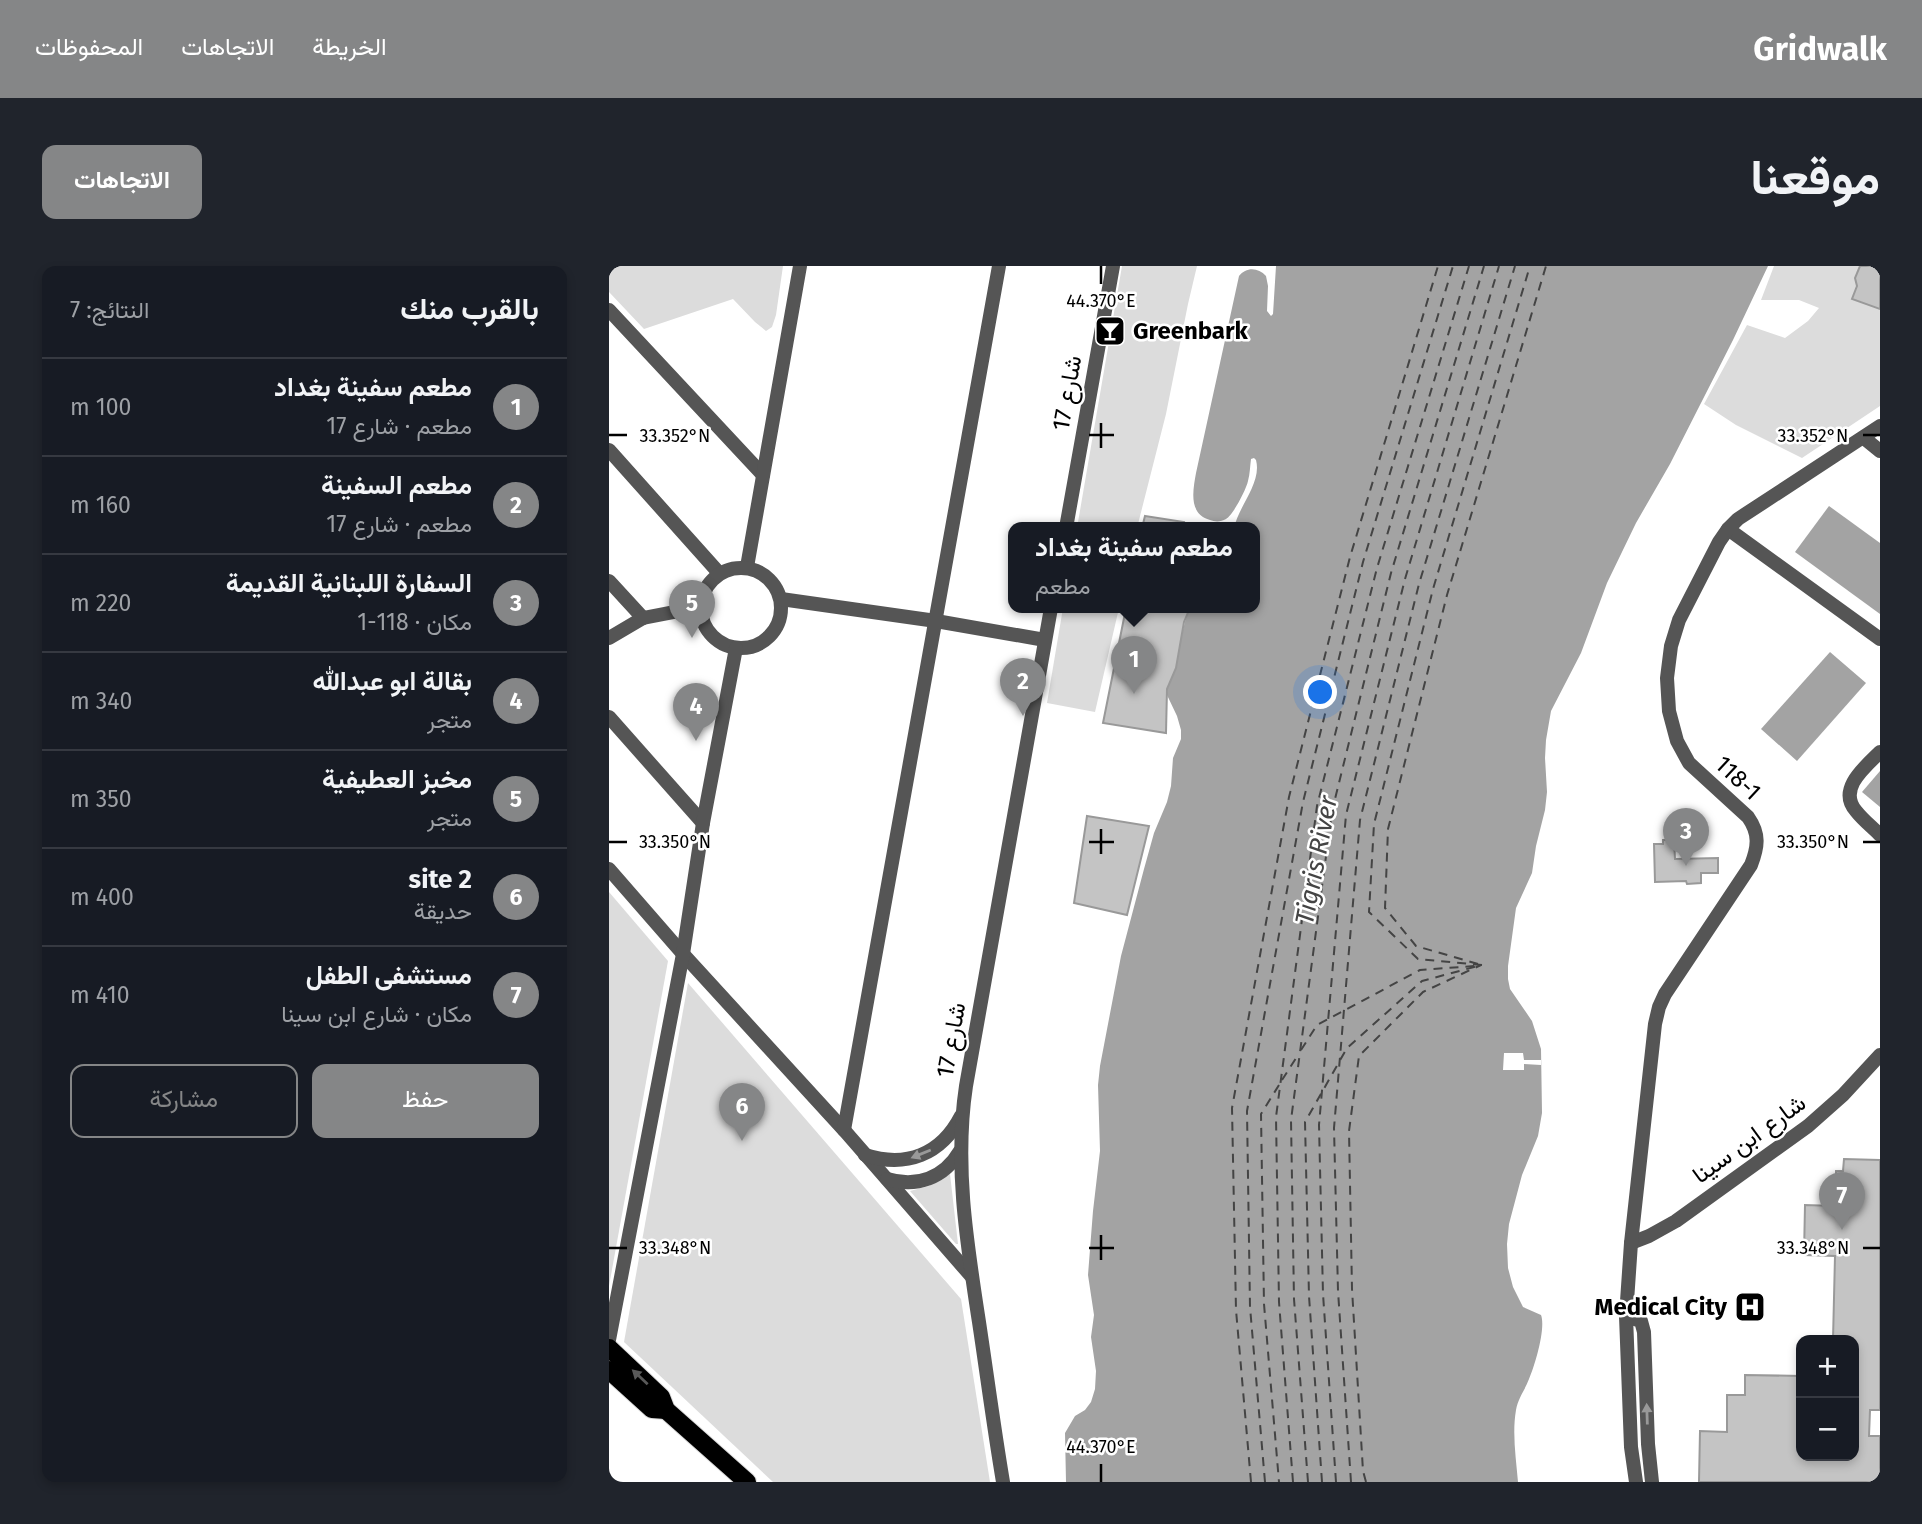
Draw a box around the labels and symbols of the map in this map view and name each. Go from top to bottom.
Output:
text: 44.370°E [1066,290,1136,312]
bar icon: Greenbark [1093,314,1127,348]
place label: Greenbark [1133,317,1249,345]
street label: شارع 17 [1047,353,1089,433]
text: 33.352°N [640,425,710,447]
text: 33.352°N [1778,425,1848,447]
pin: 5 [669,580,715,638]
pin: 1 [1111,636,1157,694]
pin: 2 [1000,658,1046,716]
your location [1303,675,1337,709]
pin: 4 [673,683,719,741]
street label: 118-1 [1709,750,1767,806]
water label: Tigris River [1289,792,1344,927]
pin: 3 [1663,808,1709,866]
text: 33.350°N [639,831,711,853]
text: 33.350°N [1777,831,1849,853]
street label: شارع 17 [931,1000,973,1080]
pin: 6 [719,1083,765,1141]
street label: شارع ابن سينا [1687,1089,1812,1191]
one-way arrow [910,1148,931,1159]
pin: 7 [1819,1172,1865,1230]
text: 33.348°N [639,1237,711,1259]
text: 33.348°N [1777,1237,1849,1259]
hospital icon: Medical City [1733,1290,1767,1324]
place label: Medical City [1595,1293,1728,1321]
one-way arrow [632,1369,649,1385]
one-way arrow [1641,1403,1653,1425]
text: 44.370°E [1066,1436,1136,1458]

